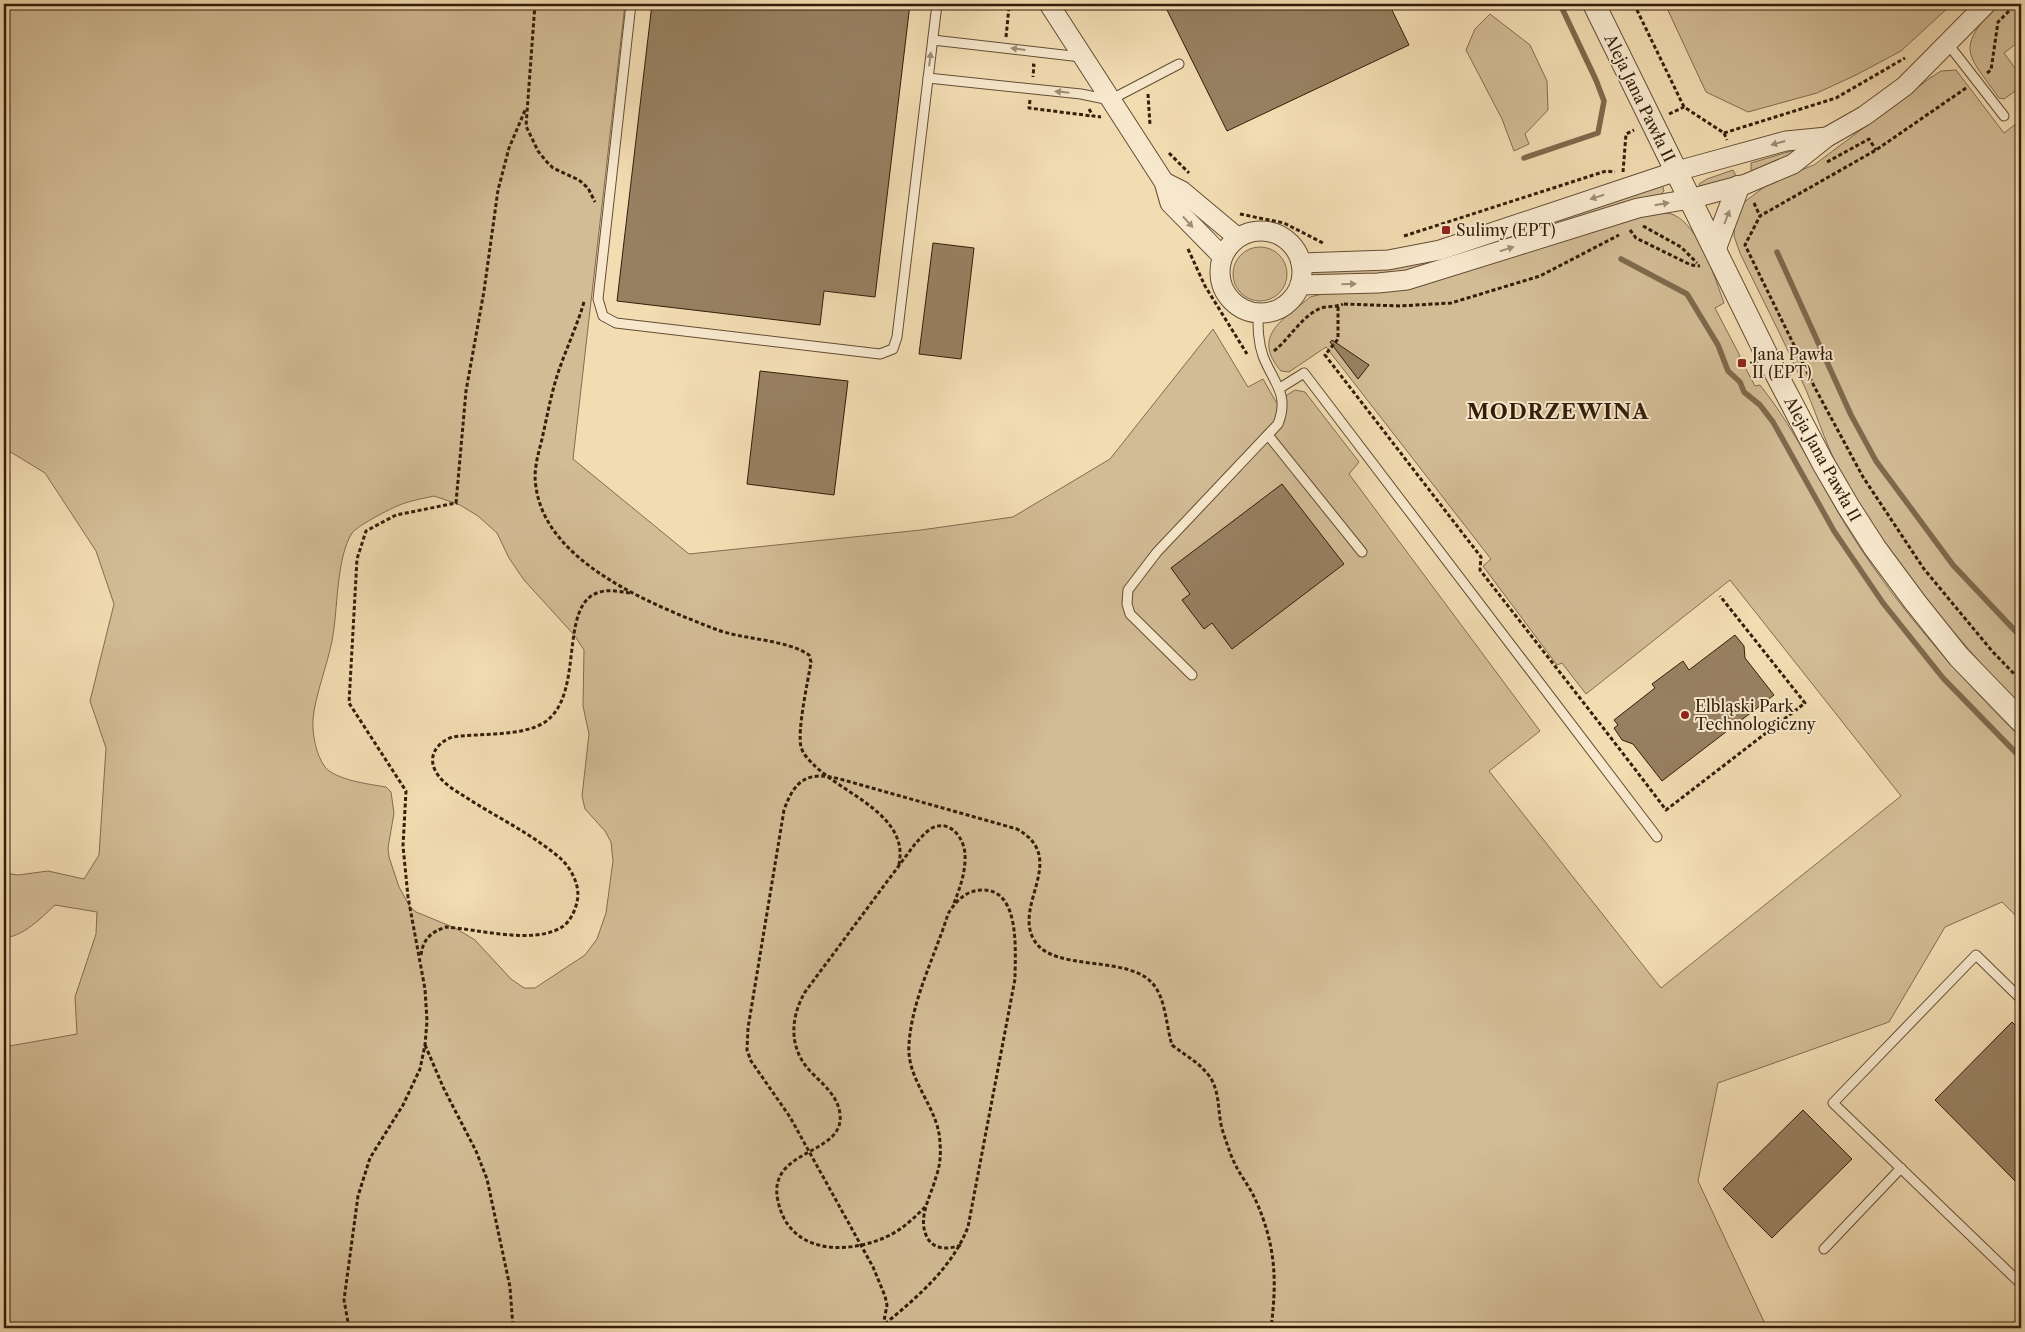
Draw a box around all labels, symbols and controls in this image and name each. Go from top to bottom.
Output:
street label: Aleja Jana Pawła II [1600,30,1680,165]
one-way arrow [1010,45,1026,53]
one-way arrow [926,50,934,66]
one-way arrow [1053,88,1069,96]
one-way arrow [1771,139,1786,147]
one-way arrow [1590,194,1605,202]
one-way arrow [1655,200,1671,208]
one-way arrow [1723,210,1731,224]
one-way arrow [1182,216,1194,228]
place label: Sulimy (EPT) [1456,220,1556,240]
marker: Sulimy (EPT) [1440,224,1452,236]
one-way arrow [1499,245,1514,253]
one-way arrow [1341,280,1357,288]
place label: Jana Pawła II (EPT) [1749,344,1834,382]
marker: Jana Pawła II (EPT) [1736,357,1748,369]
street label: Aleja Jana Pawła II [1780,392,1866,525]
district label: MODRZEWINA [1467,399,1649,424]
place label: Elbląski Park Technologiczny [1695,696,1817,734]
marker: Elbląski Park Technologiczny [1679,709,1691,721]

